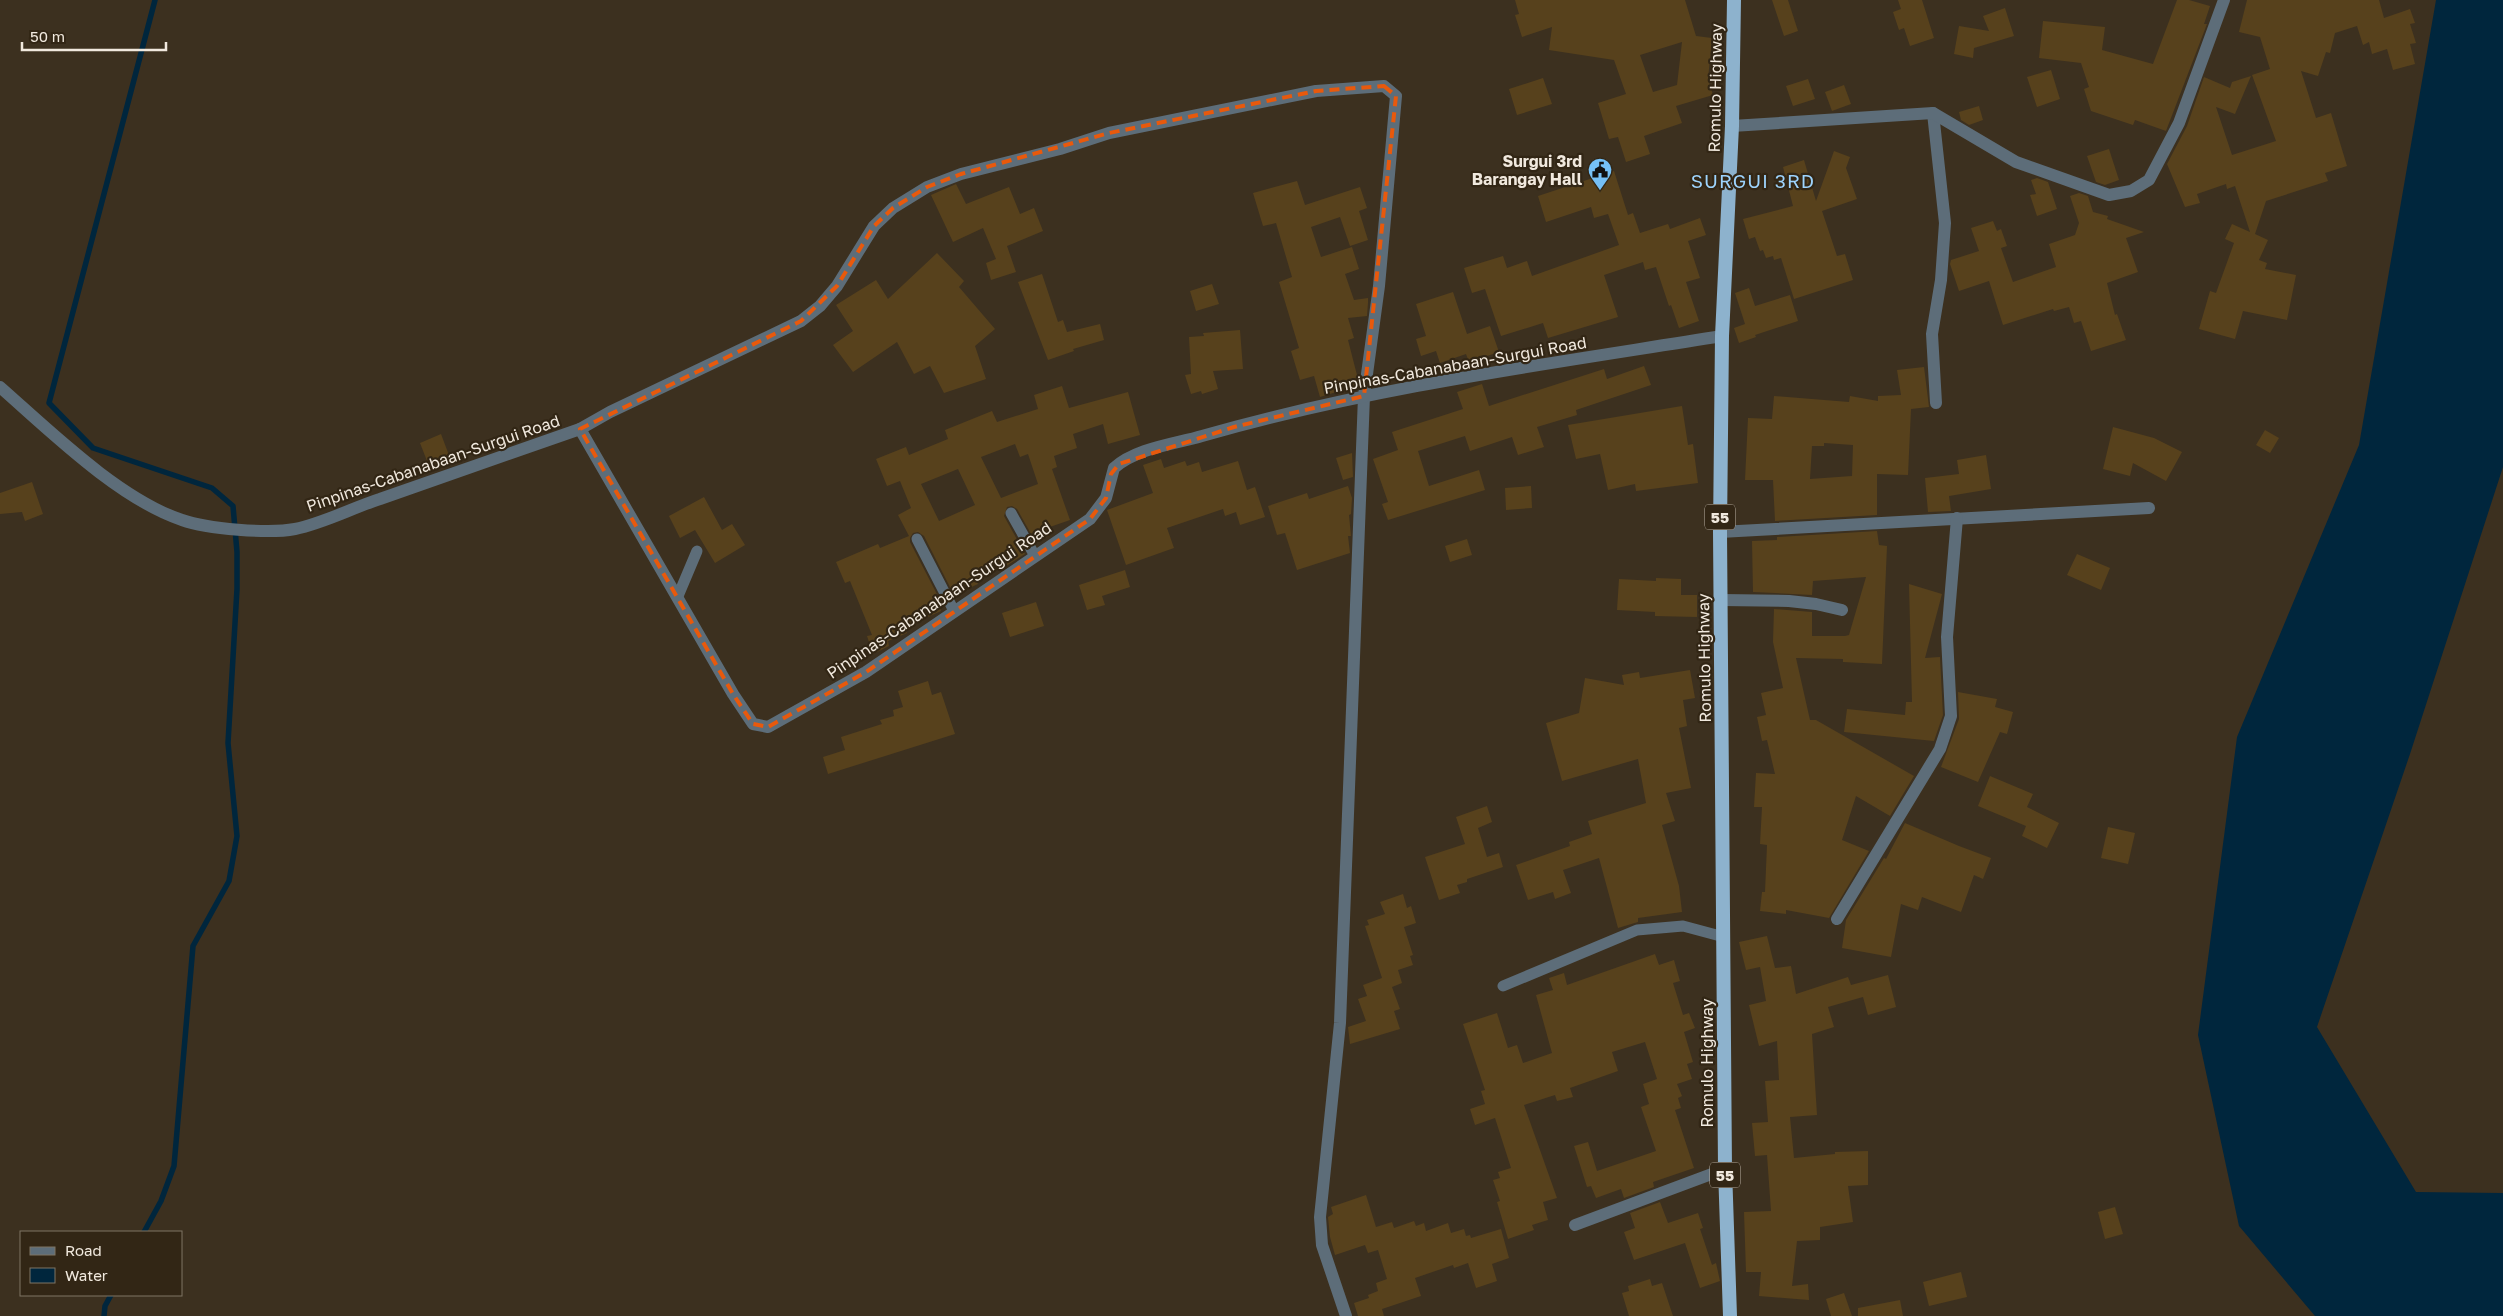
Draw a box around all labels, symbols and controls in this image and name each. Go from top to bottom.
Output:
scale bar [22,20,166,52]
street label: Romulo Highway [1704,23,1726,153]
text: 50 m [30,27,65,45]
place label: Surgui 3rd Barangay Hall [1472,151,1583,189]
public building icon: Surgui 3rd Barangay Hall [1587,157,1613,191]
district label: SURGUI 3RD [1691,169,1815,192]
street label: Pinpinas-Cabanabaan-Surgui Road [1322,332,1588,398]
street label: Pinpinas-Cabanabaan-Surgui Road [304,410,562,516]
road number: 55 [1705,504,1735,530]
street label: Pinpinas-Cabanabaan-Surgui Road [823,517,1055,683]
street label: Romulo Highway [1693,593,1715,723]
street label: Romulo Highway [1697,998,1717,1128]
road number: 55 [1710,1162,1740,1188]
legend [20,1231,182,1296]
text: Road [65,1241,102,1259]
text: Water [65,1266,108,1284]

